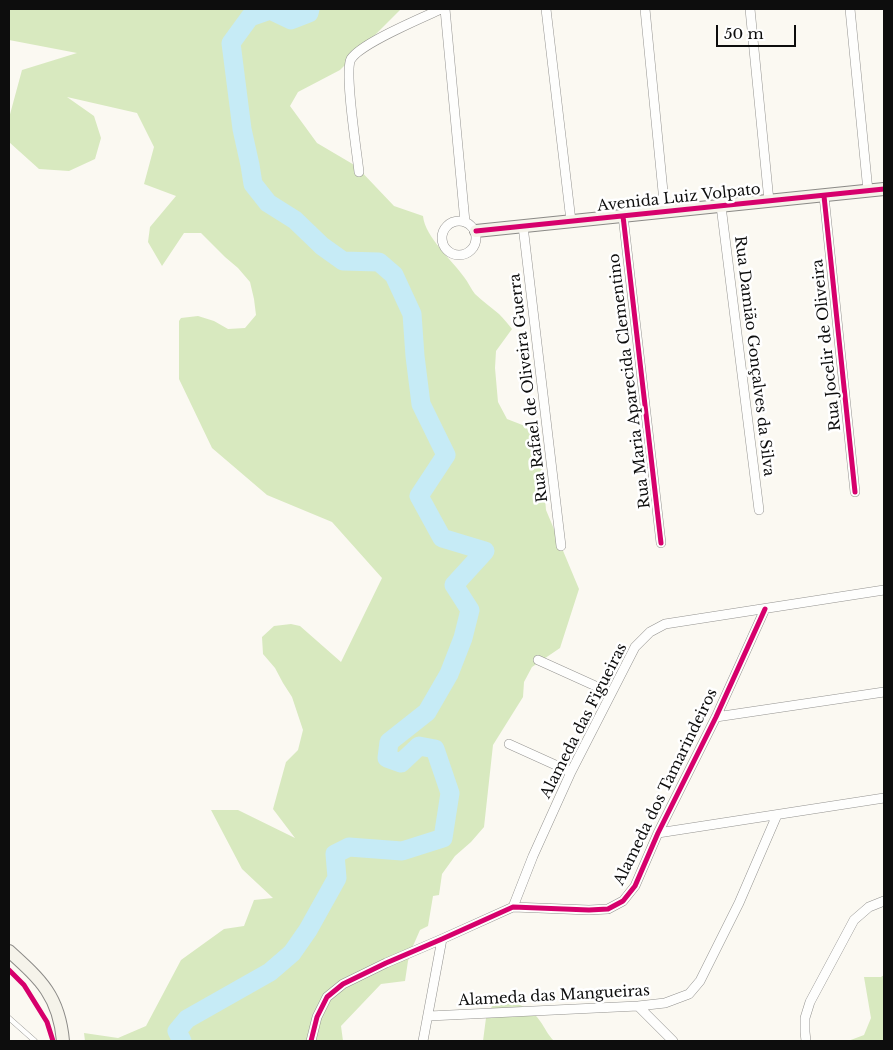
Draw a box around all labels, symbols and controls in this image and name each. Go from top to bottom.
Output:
scale bar [718,15,798,47]
text: 50 m [724,24,764,43]
street label: Avenida Luiz Volpato [596,180,762,216]
street label: Rua Damião Gonçalves da Silva [730,235,778,477]
street label: Rua Maria Aparecida Clementino [605,252,655,510]
street label: Rua Jocelir de Oliveira [809,258,845,432]
street label: Rua Rafael de Oliveira Guerra [506,273,552,503]
street label: Alameda das Figueiras [537,640,631,802]
street label: Alameda dos Tamarindeiros [610,686,722,888]
street label: Alameda das Mangueiras [458,982,650,1010]

